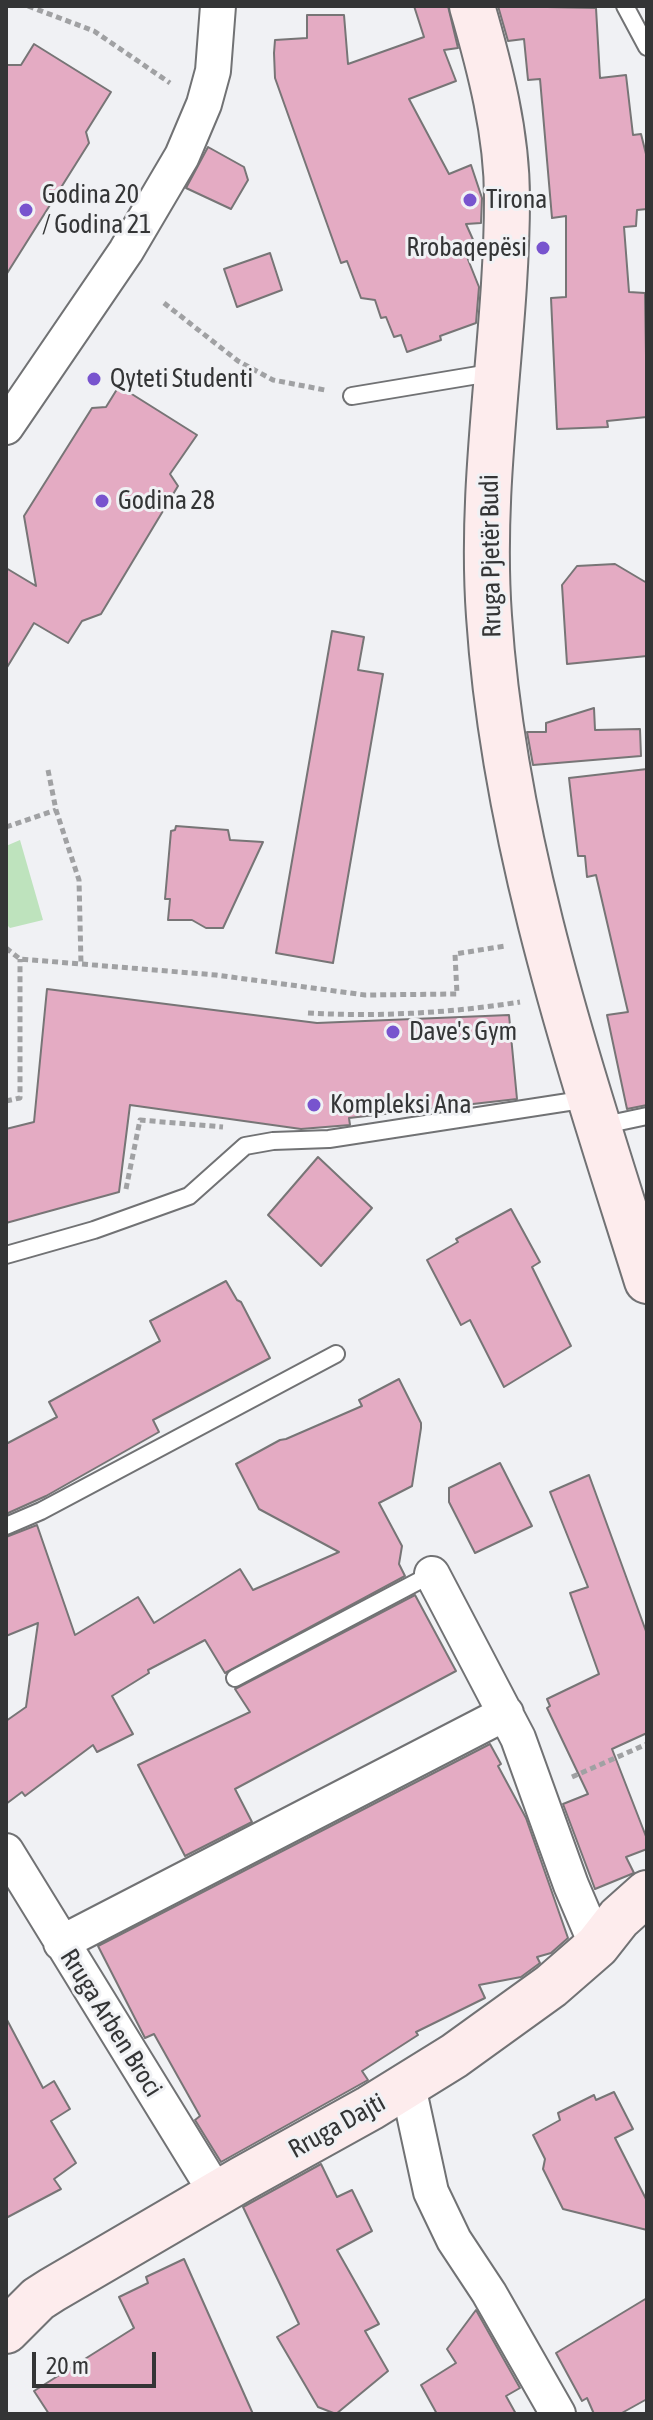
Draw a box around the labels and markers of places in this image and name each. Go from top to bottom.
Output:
place label: Godina 20 / Godina 21 [42,179,151,240]
place label: Tirona [486,184,547,216]
marker: Tirona [461,191,479,209]
marker: Godina 20 / Godina 21 [17,201,35,219]
place label: Rrobaqepësi [406,232,527,264]
marker: Rrobaqepësi [534,239,552,257]
place label: Qyteti Studenti [110,363,253,395]
marker: Qyteti Studenti [85,370,103,388]
place label: Godina 28 [118,485,215,517]
marker: Godina 28 [93,492,111,510]
place label: Dave's Gym [409,1016,517,1048]
marker: Dave's Gym [384,1023,402,1041]
place label: Kompleksi Ana [330,1089,472,1121]
marker: Kompleksi Ana [305,1096,323,1114]

